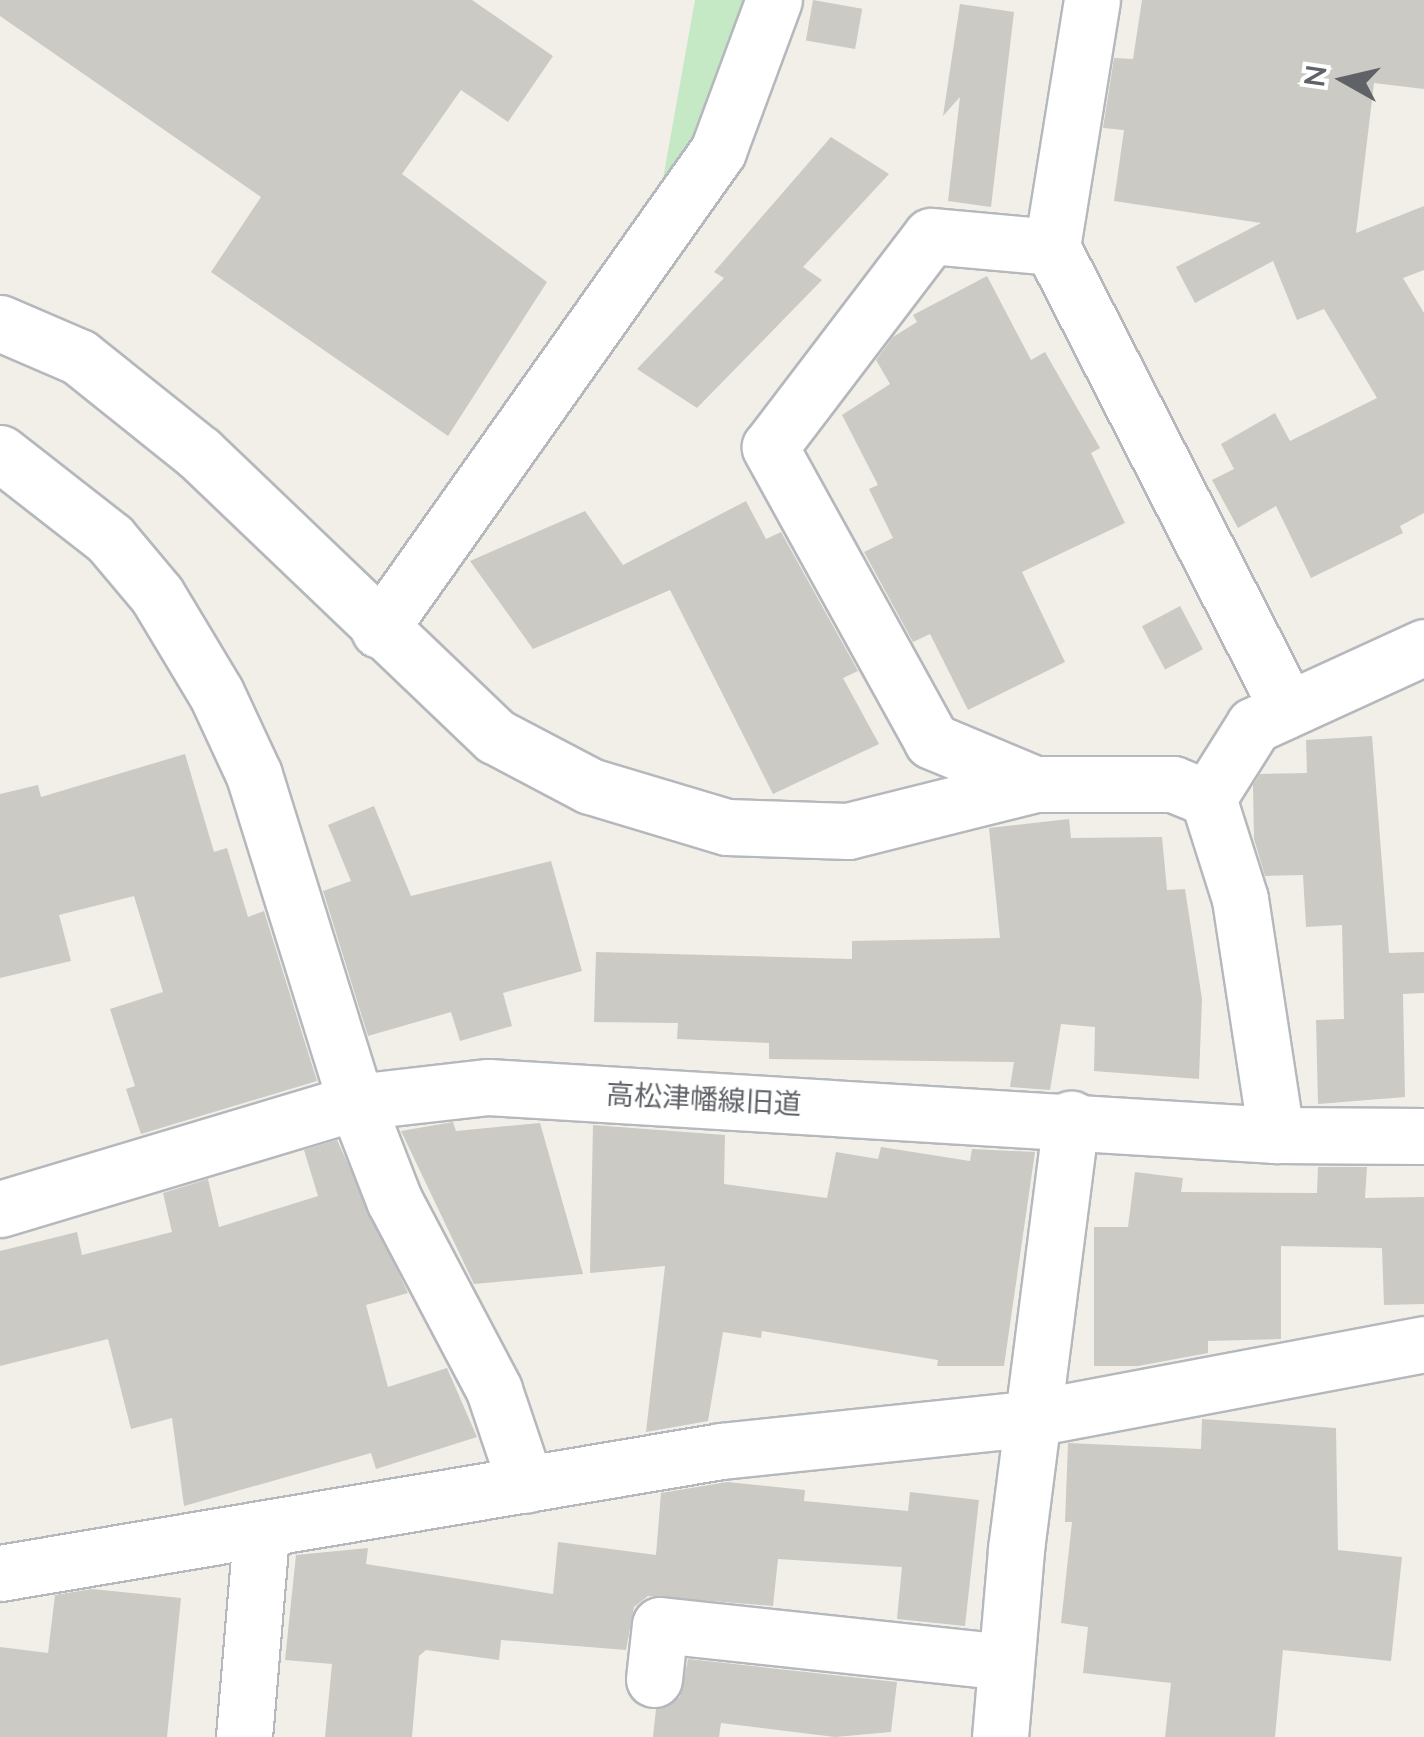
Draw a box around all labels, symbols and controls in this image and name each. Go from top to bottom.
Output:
north arrow [1294,30,1394,130]
text: N [1296,63,1333,89]
street label: 高松津幡線旧道 [605,1076,803,1120]

